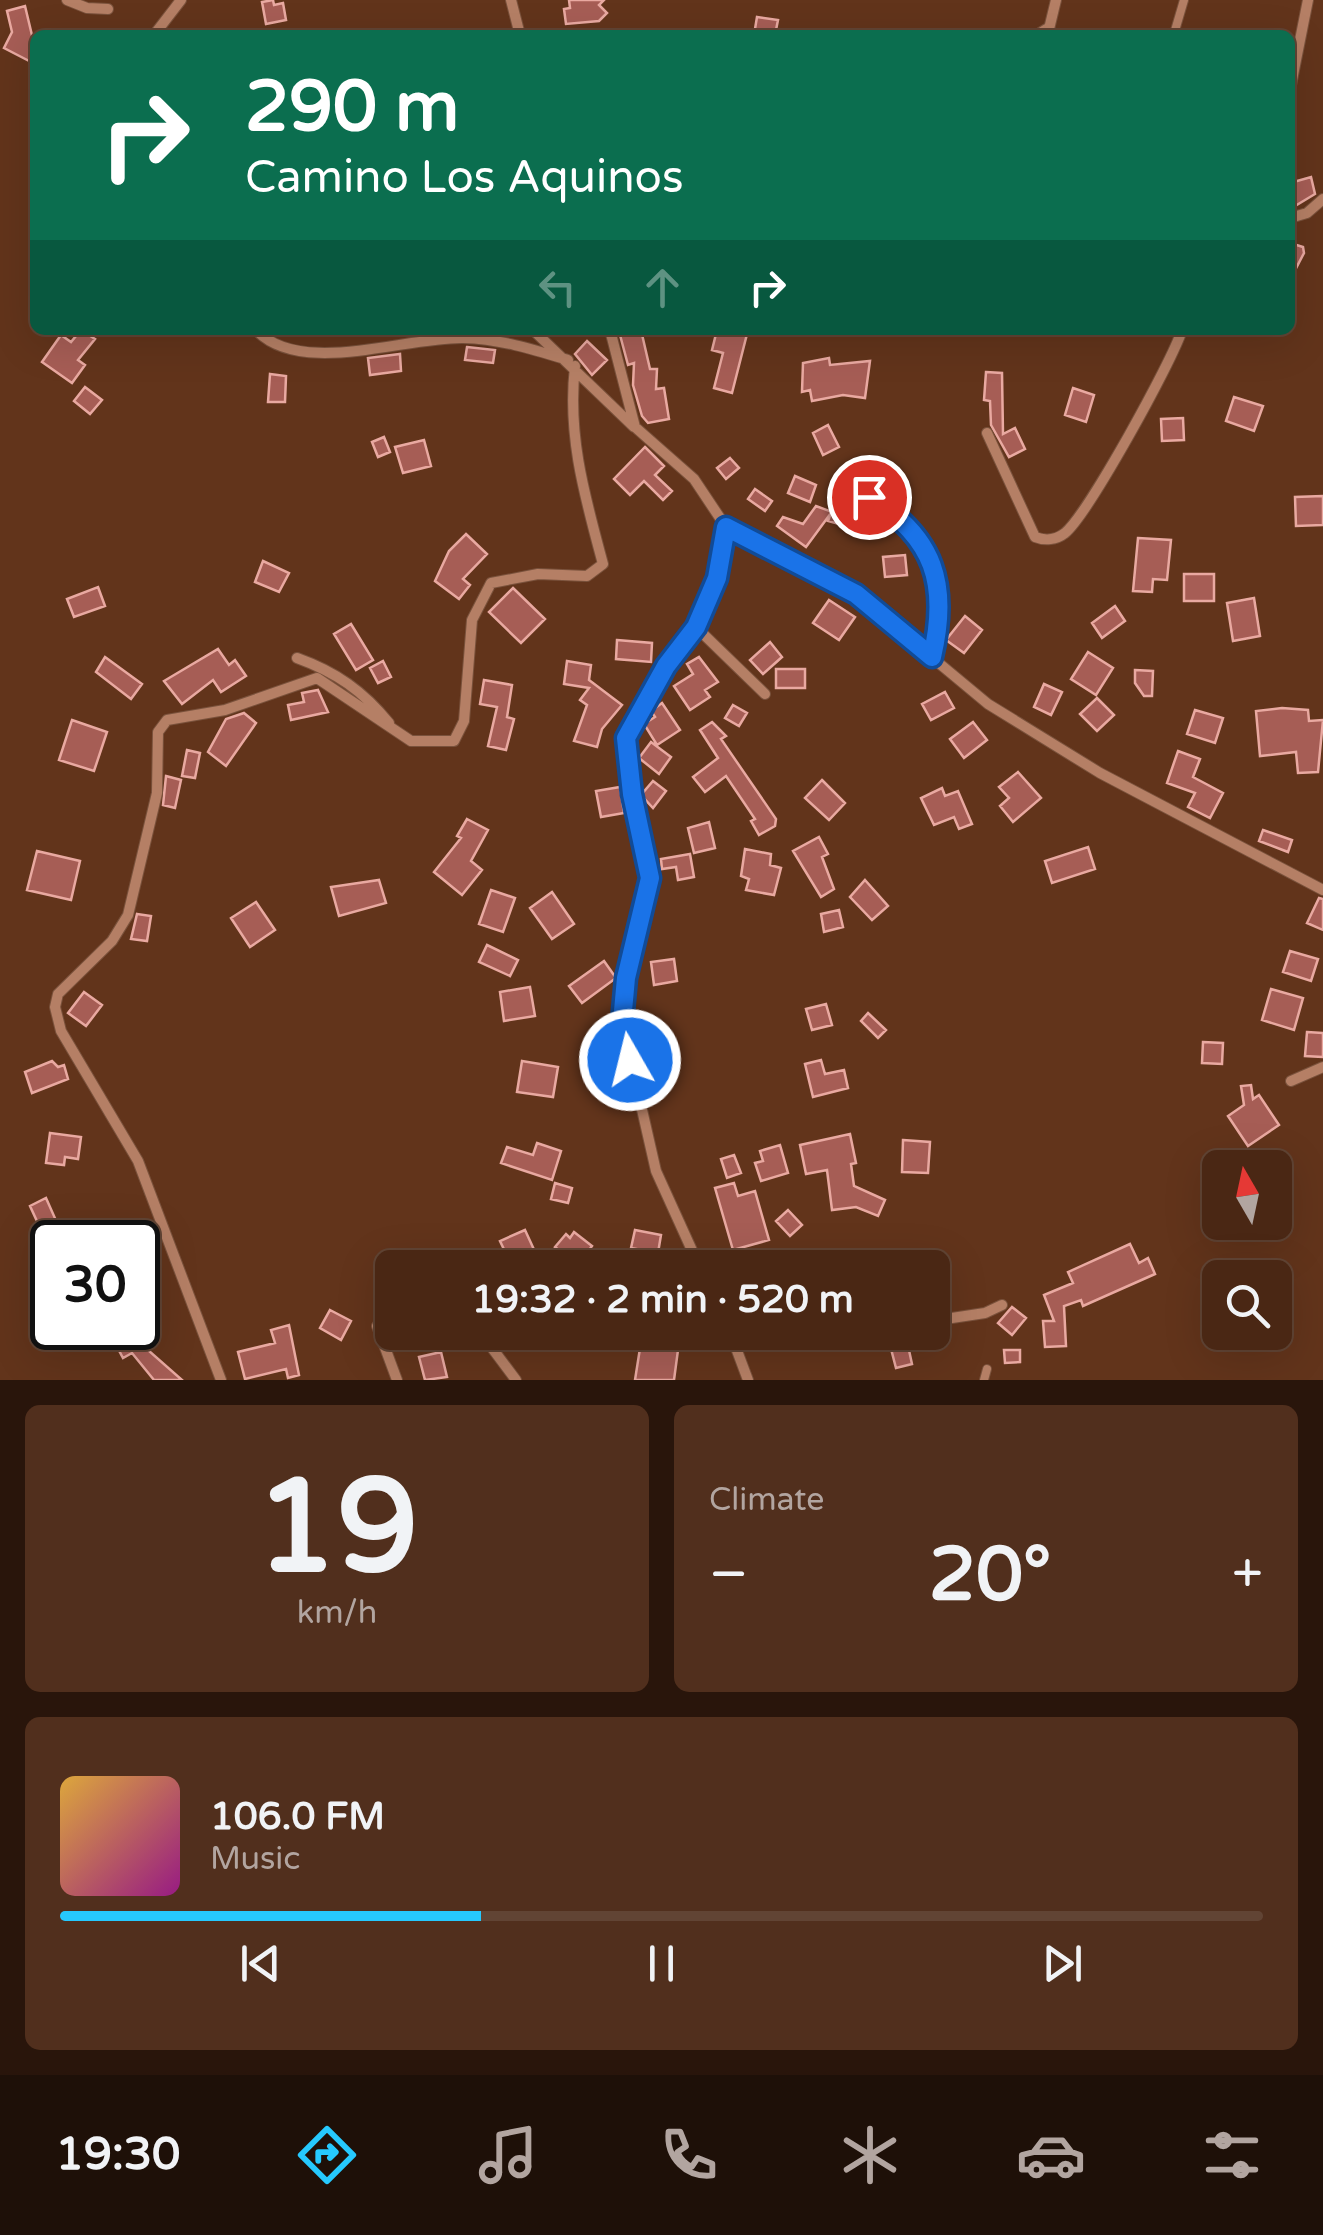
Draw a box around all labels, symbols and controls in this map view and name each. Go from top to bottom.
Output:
text: 290 m [245,66,459,150]
icon: right [80,70,210,200]
text: Camino Los Aquinos [245,151,684,205]
icon: left [530,260,585,315]
icon: ahead [635,260,690,315]
icon: right [740,260,795,315]
pin [827,455,912,540]
icon: arrive [842,470,897,525]
position arrow [578,1008,682,1112]
north arrow [1202,1150,1292,1240]
map controls [1202,1150,1292,1350]
speed limit sign: 30 [30,1220,160,1350]
button: search [1202,1260,1292,1350]
text: 19:32 · 2 min · 520 m [471,1277,854,1323]
text: 19 [255,1451,419,1607]
text: Climate [709,1481,824,1519]
text: 20° [929,1530,1051,1620]
text: − [709,1542,748,1608]
text: + [1232,1542,1263,1608]
text: km/h [297,1594,377,1632]
text: 106.0 FM [210,1794,385,1840]
text: Music [210,1840,300,1878]
icon: previous [233,1936,288,1991]
icon: pause [634,1936,689,1991]
icon: next [1035,1936,1090,1991]
icon: directions [292,2120,362,2190]
icon: music [473,2120,543,2190]
icon: phone [654,2120,724,2190]
icon: climate [835,2120,905,2190]
icon: car [1016,2120,1086,2190]
icon: filters [1197,2120,1267,2190]
text: 19:30 [56,2128,180,2182]

